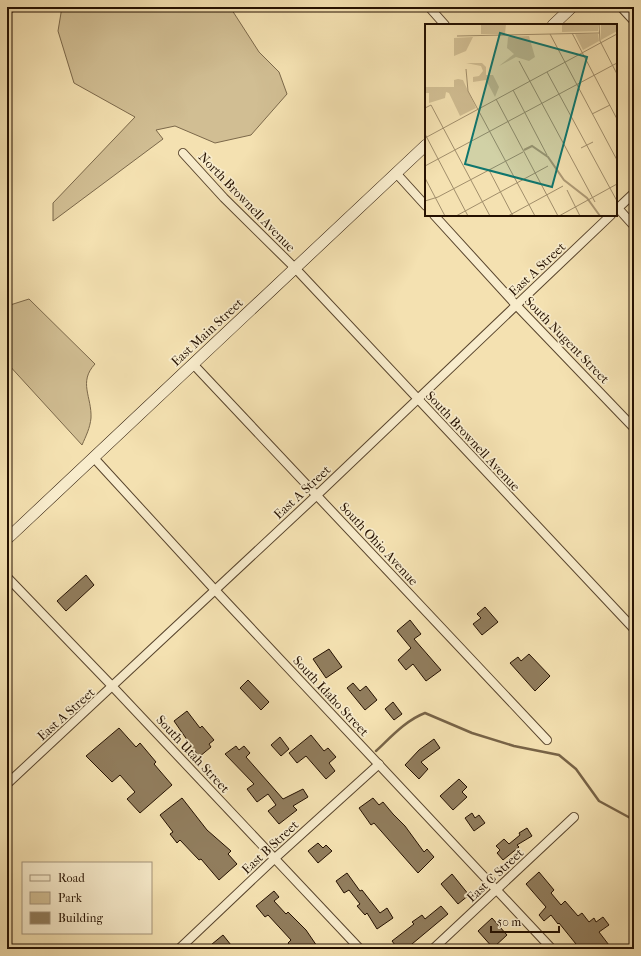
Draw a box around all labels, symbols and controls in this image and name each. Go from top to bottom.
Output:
inset map [425,24,617,216]
street label: North Brownell Avenue [196,149,299,255]
street label: East A Street [506,239,569,299]
street label: South Nugent Street [522,294,613,387]
street label: East Main Street [168,295,246,369]
street label: South Brownell Avenue [423,388,524,494]
street label: East A Street [271,462,334,522]
street label: South Ohio Avenue [337,499,422,589]
street label: South Idaho Street [290,653,372,739]
street label: East A Street [34,684,98,744]
street label: South Utah Street [153,712,233,796]
street label: East B Street [239,817,302,877]
street label: East C Street [464,845,527,905]
legend [22,862,152,934]
text: Road [58,871,85,885]
text: Park [58,891,83,905]
scale bar [491,908,559,934]
text: Building [58,911,103,925]
text: 50 m [497,915,521,929]

